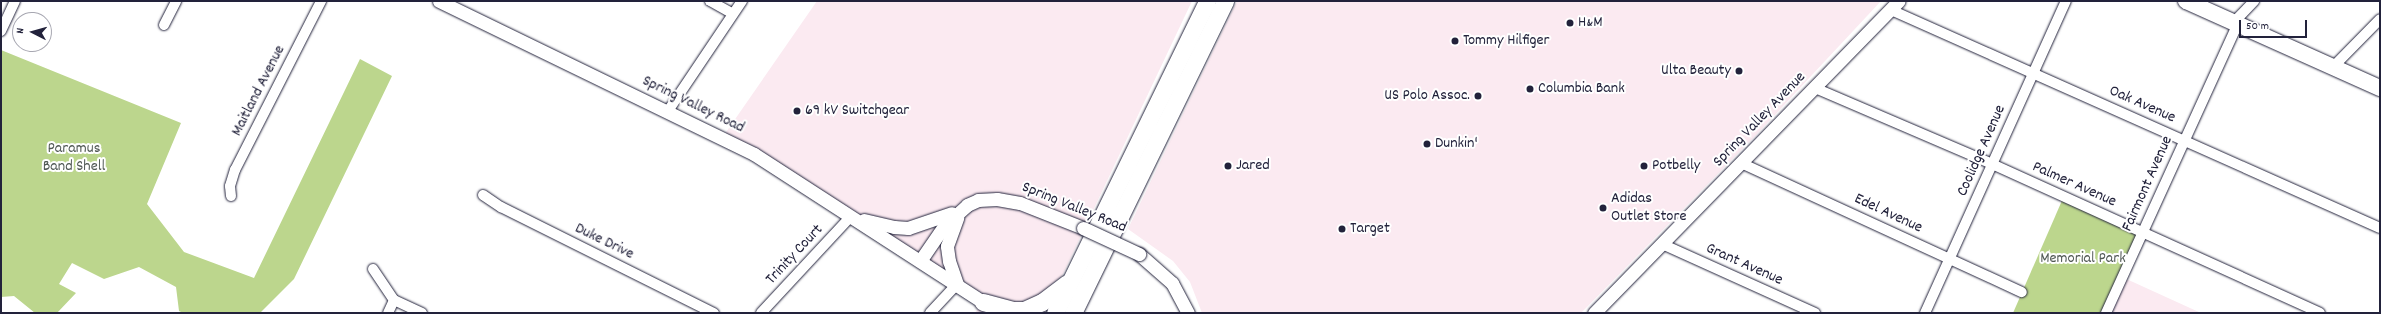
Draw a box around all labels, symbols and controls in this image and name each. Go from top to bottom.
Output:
north arrow [12,12,52,52]
scale bar [2241,12,2309,38]
place label: H&M [1578,13,1603,33]
marker: H&M [1565,18,1575,28]
text: 50 m [2246,18,2269,35]
text: N [13,27,29,34]
place label: Tommy Hilfiger [1463,31,1550,51]
marker: Tommy Hilfiger [1450,36,1460,46]
street label: Maitland Avenue [228,42,290,140]
place label: Ulta Beauty [1661,61,1731,81]
marker: Ulta Beauty [1734,66,1744,76]
street label: Spring Valley Avenue [1710,68,1810,172]
street label: Spring Valley Road [639,72,747,138]
place label: Columbia Bank [1538,79,1625,99]
street label: Oak Avenue [2106,82,2178,128]
marker: Columbia Bank [1525,84,1535,94]
place label: US Polo Assoc. [1384,86,1470,106]
marker: US Polo Assoc. [1473,91,1483,101]
place label: 69 kV Switchgear [805,101,909,121]
street label: Coolidge Avenue [1953,102,2011,200]
marker: 69 kV Switchgear [792,106,802,116]
street label: Fairmont Avenue [2118,133,2178,235]
place label: Dunkin' [1435,134,1478,154]
park label: Paramus Band Shell [43,139,105,177]
marker: Dunkin' [1422,139,1432,149]
place label: Jared [1236,156,1270,176]
place label: Potbelly [1652,156,1700,176]
street label: Palmer Avenue [2029,158,2119,212]
marker: Jared [1223,161,1233,171]
marker: Potbelly [1639,161,1649,171]
street label: Spring Valley Road [1019,178,1129,238]
place label: Adidas Outlet Store [1611,189,1686,227]
street label: Edel Avenue [1851,190,1925,238]
marker: Adidas Outlet Store [1598,203,1608,213]
place label: Target [1350,219,1390,239]
street label: Duke Drive [571,220,637,264]
street label: Trinity Court [762,221,828,289]
marker: Target [1337,224,1347,234]
street label: Grant Avenue [1703,240,1785,290]
park label: Memorial Park [2040,249,2126,269]

